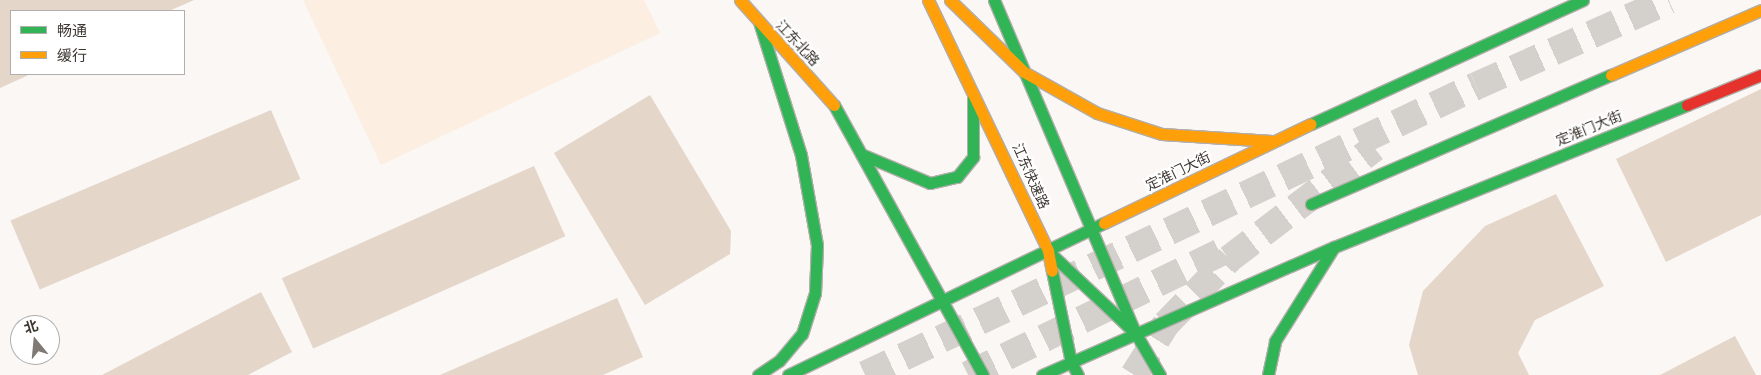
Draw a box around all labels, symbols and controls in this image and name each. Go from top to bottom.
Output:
legend [10,10,185,75]
street label: 江东北路 [773,17,823,69]
text: 畅通 [57,22,87,39]
text: 缓行 [57,47,87,64]
street label: 定淮门大街 [1553,107,1625,149]
street label: 江东快速路 [1009,141,1053,211]
street label: 定淮门大街 [1143,148,1213,194]
north arrow [10,315,60,365]
text: 北 [22,317,40,336]

